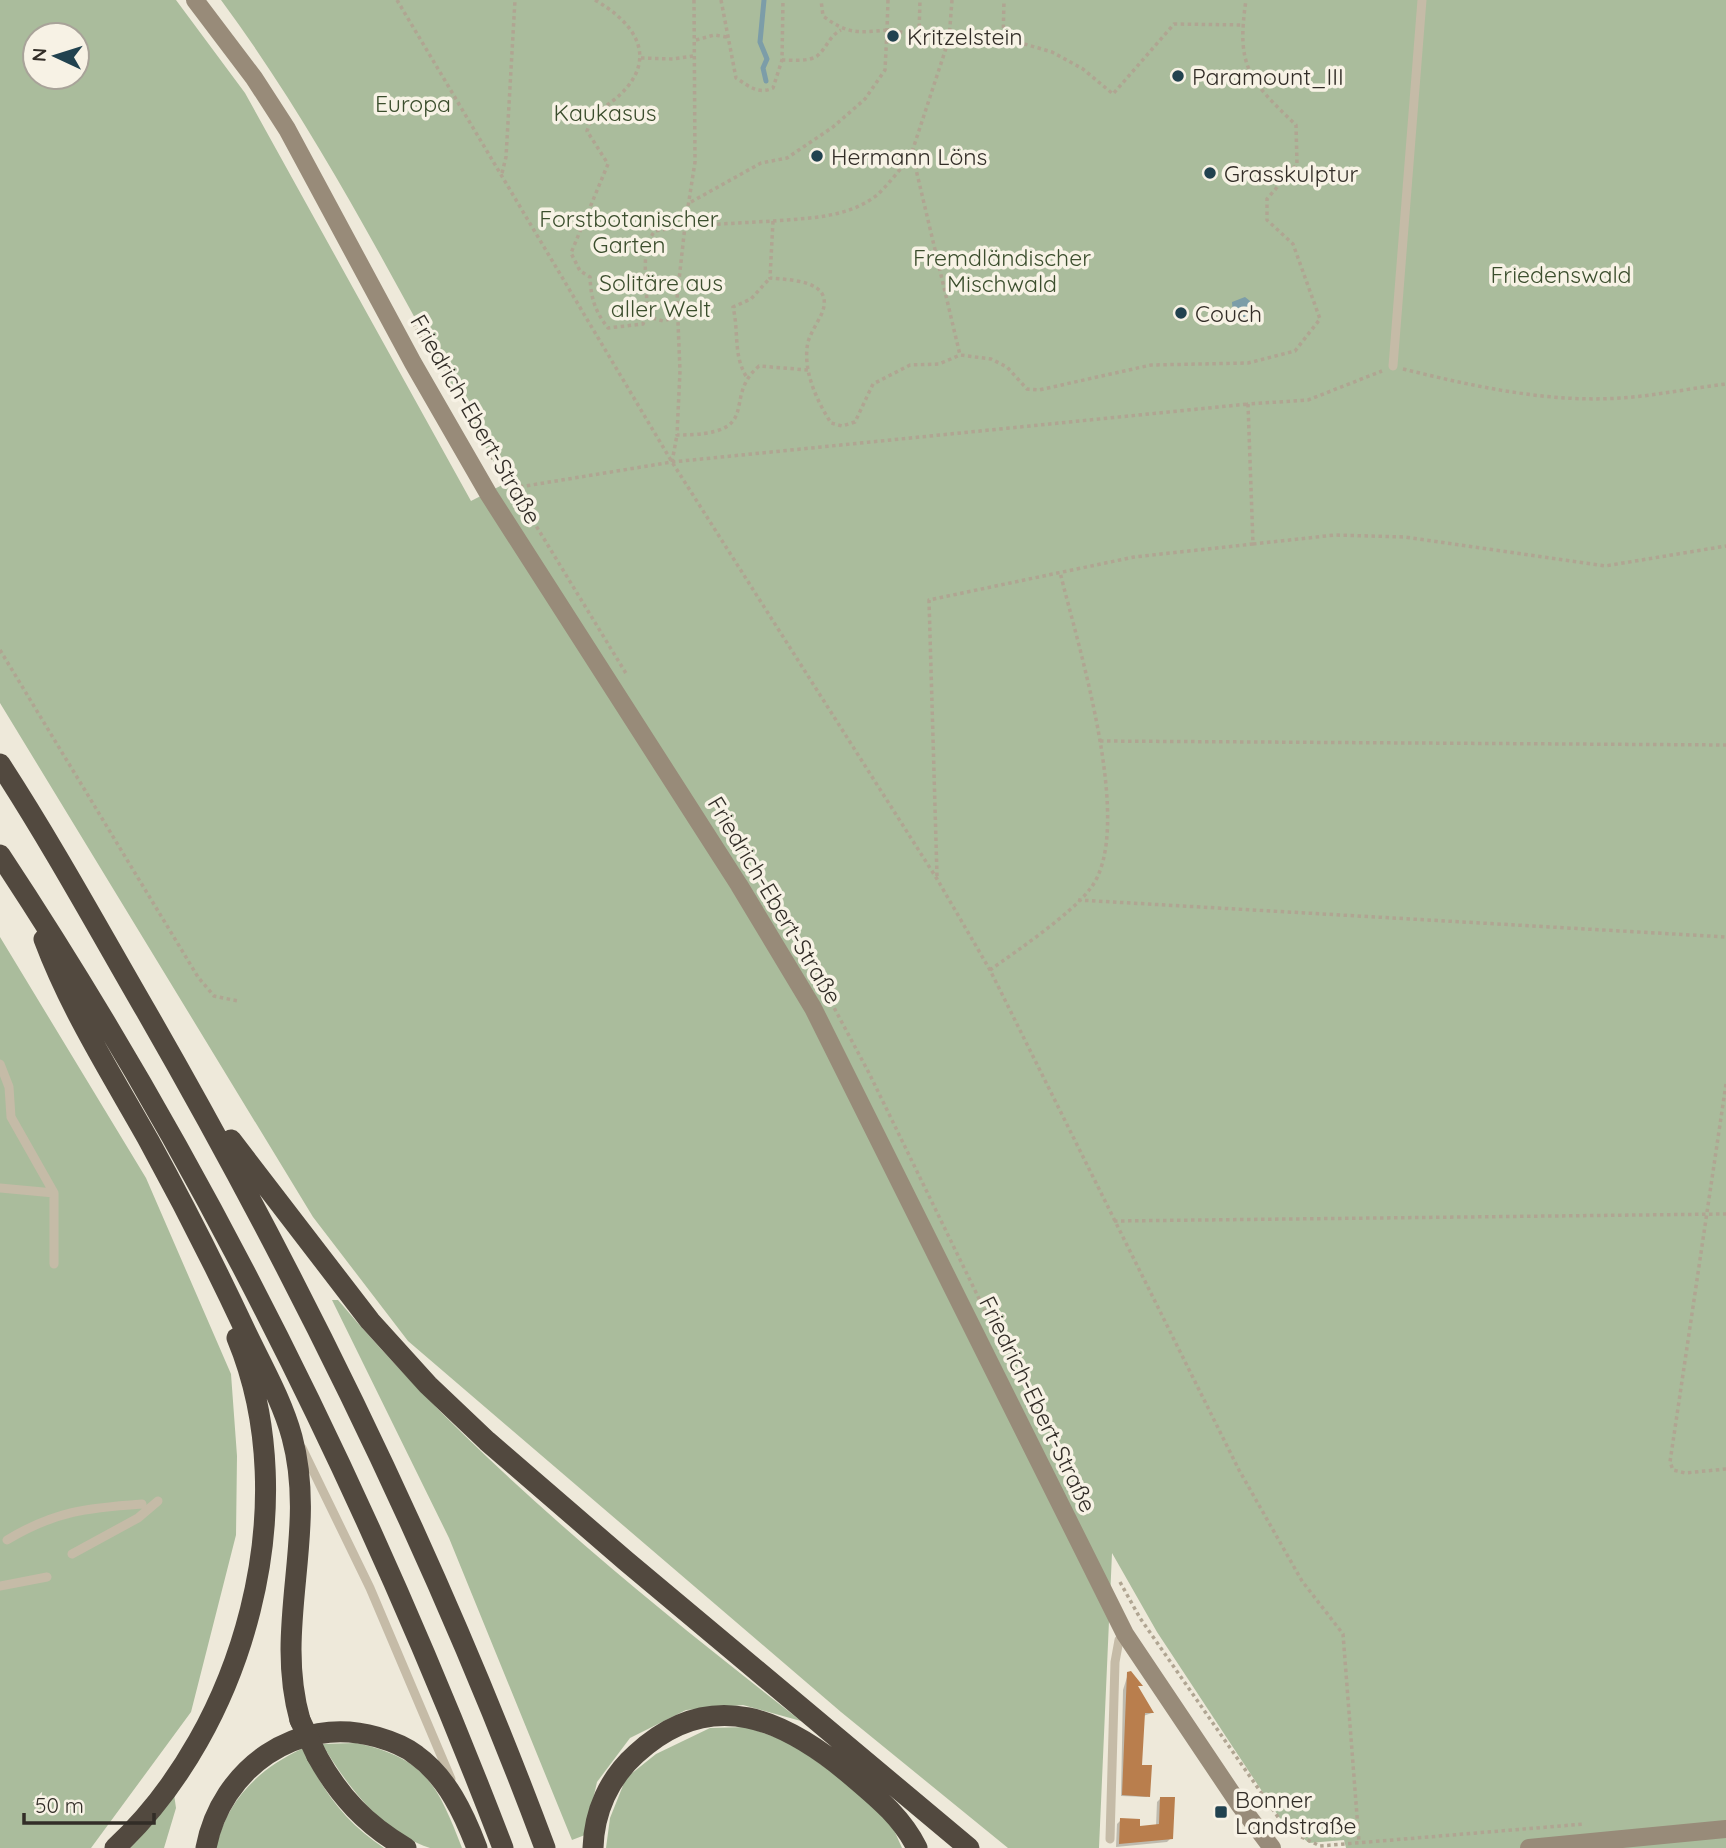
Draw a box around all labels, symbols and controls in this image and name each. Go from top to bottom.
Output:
north arrow [21,21,91,91]
place label: Kritzelstein [907,22,1023,51]
marker: Kritzelstein [885,28,901,44]
text: N [27,47,51,63]
place label: Paramount_III [1192,62,1344,91]
marker: Paramount_III [1170,68,1186,84]
park label: Europa [375,89,451,118]
park label: Kaukasus [553,98,657,127]
place label: Hermann Löns [831,142,987,171]
marker: Hermann Löns [809,148,825,164]
place label: Grasskulptur [1224,159,1358,188]
marker: Grasskulptur [1202,165,1218,181]
park label: Forstbotanischer Garten [539,204,719,259]
park label: Fremdländischer Mischwald [913,243,1091,298]
park label: Friedenswald [1491,260,1631,289]
park label: Solitäre aus aller Welt [599,268,723,323]
place label: Couch [1195,299,1262,328]
marker: Couch [1173,305,1189,321]
street label: Friedrich-Ebert-Straße [404,309,548,529]
street label: Friedrich-Ebert-Straße [702,791,848,1009]
street label: Friedrich-Ebert-Straße [973,1291,1103,1517]
scale bar [24,1782,154,1826]
place label: Bonner Landstraße [1235,1785,1356,1840]
text: 50 m [35,1792,84,1818]
marker: Bonner Landstraße [1213,1804,1229,1820]

